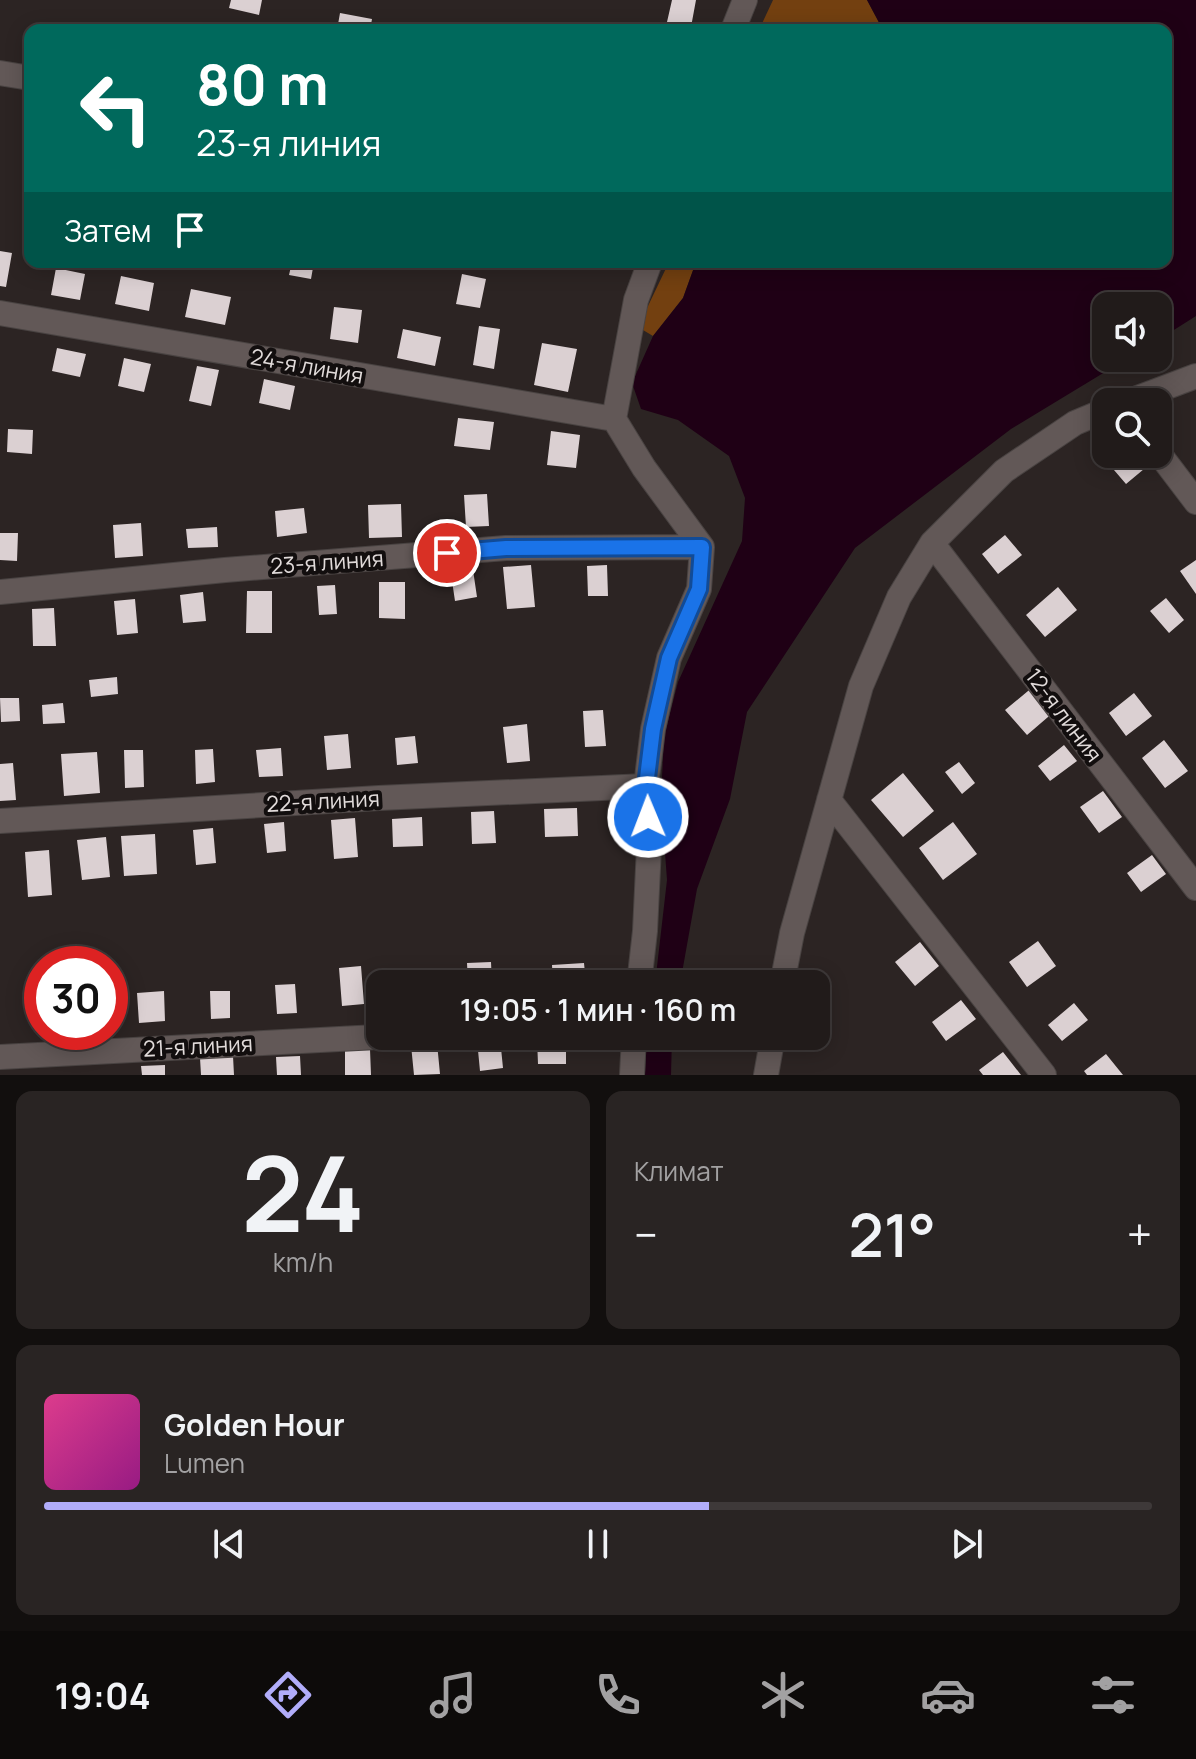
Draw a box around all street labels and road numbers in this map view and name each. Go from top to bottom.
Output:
street label: 24-я линия [248,341,366,391]
street label: 23-я линия [269,543,385,581]
street label: 12-я линия [1019,662,1109,768]
street label: 22-я линия [265,783,381,819]
street label: 21-я линия [142,1028,254,1064]

